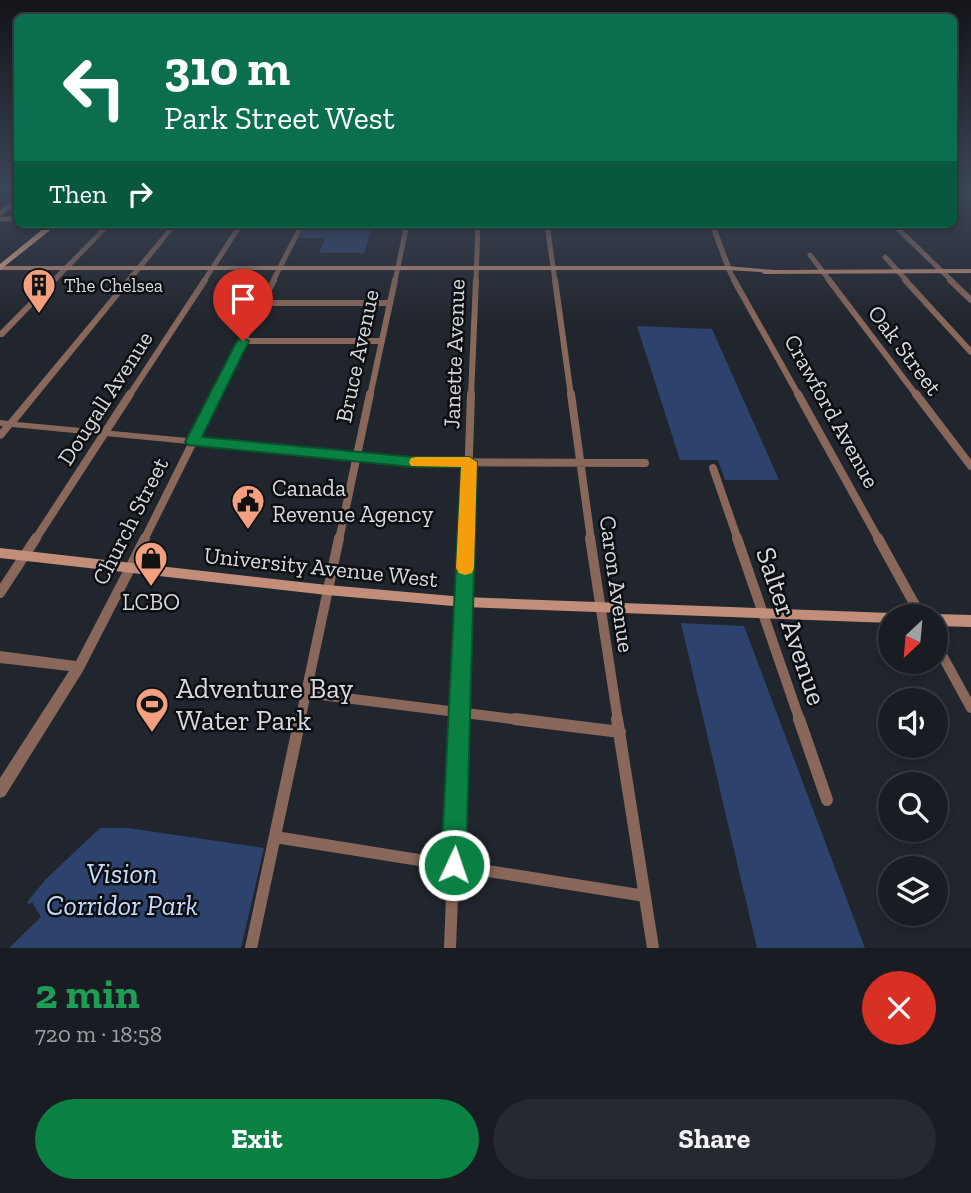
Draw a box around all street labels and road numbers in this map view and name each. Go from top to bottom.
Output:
street label: Janette Avenue [437,278,471,430]
street label: Bruce Avenue [329,287,385,425]
street label: Oak Street [862,299,948,401]
street label: Dougall Avenue [51,326,159,470]
street label: Crawford Avenue [778,329,886,493]
street label: Church Street [86,452,174,589]
street label: Caron Avenue [594,514,640,654]
street label: University Avenue West [203,541,440,593]
street label: Salter Avenue [749,543,834,710]

